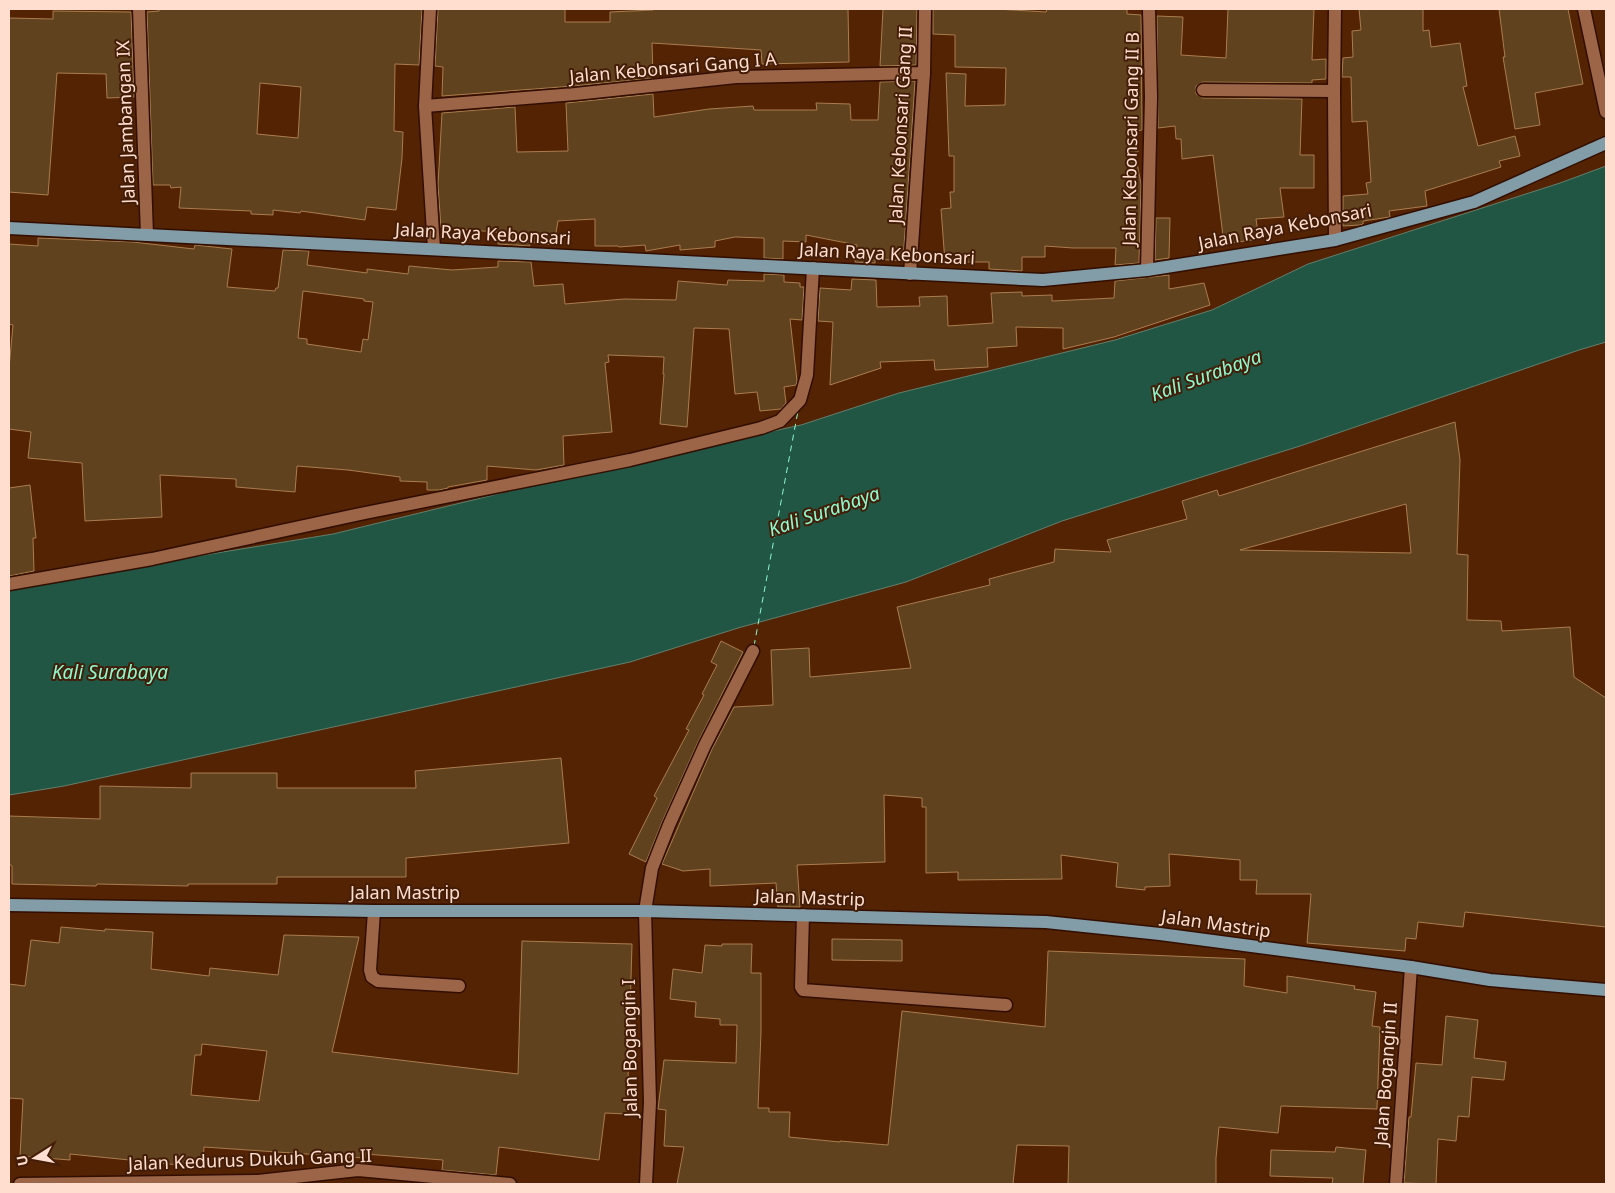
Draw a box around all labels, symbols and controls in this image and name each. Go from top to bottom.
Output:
street label: Jalan Kebonsari Gang II [883,26,917,226]
street label: Jalan Kebonsari Gang II B [1116,32,1144,248]
street label: Jalan Jambangan IX [110,40,140,206]
street label: Jalan Kebonsari Gang I A [566,46,778,88]
street label: Jalan Raya Kebonsari [1194,197,1373,255]
street label: Jalan Raya Kebonsari [393,216,572,250]
street label: Jalan Raya Kebonsari [797,236,976,270]
water label: Kali Surabaya [1147,343,1265,407]
water label: Kali Surabaya [765,480,883,542]
water label: Kali Surabaya [52,659,168,685]
street label: Jalan Mastrip [348,880,460,904]
street label: Jalan Mastrip [753,883,866,911]
street label: Jalan Mastrip [1158,903,1272,943]
street label: Jalan Bogangin I [616,979,642,1119]
street label: Jalan Bogangin II [1368,1001,1402,1149]
north arrow [10,1133,60,1183]
street label: Jalan Kedurus Dukuh Gang II [126,1143,372,1175]
text: U [11,1154,32,1168]

